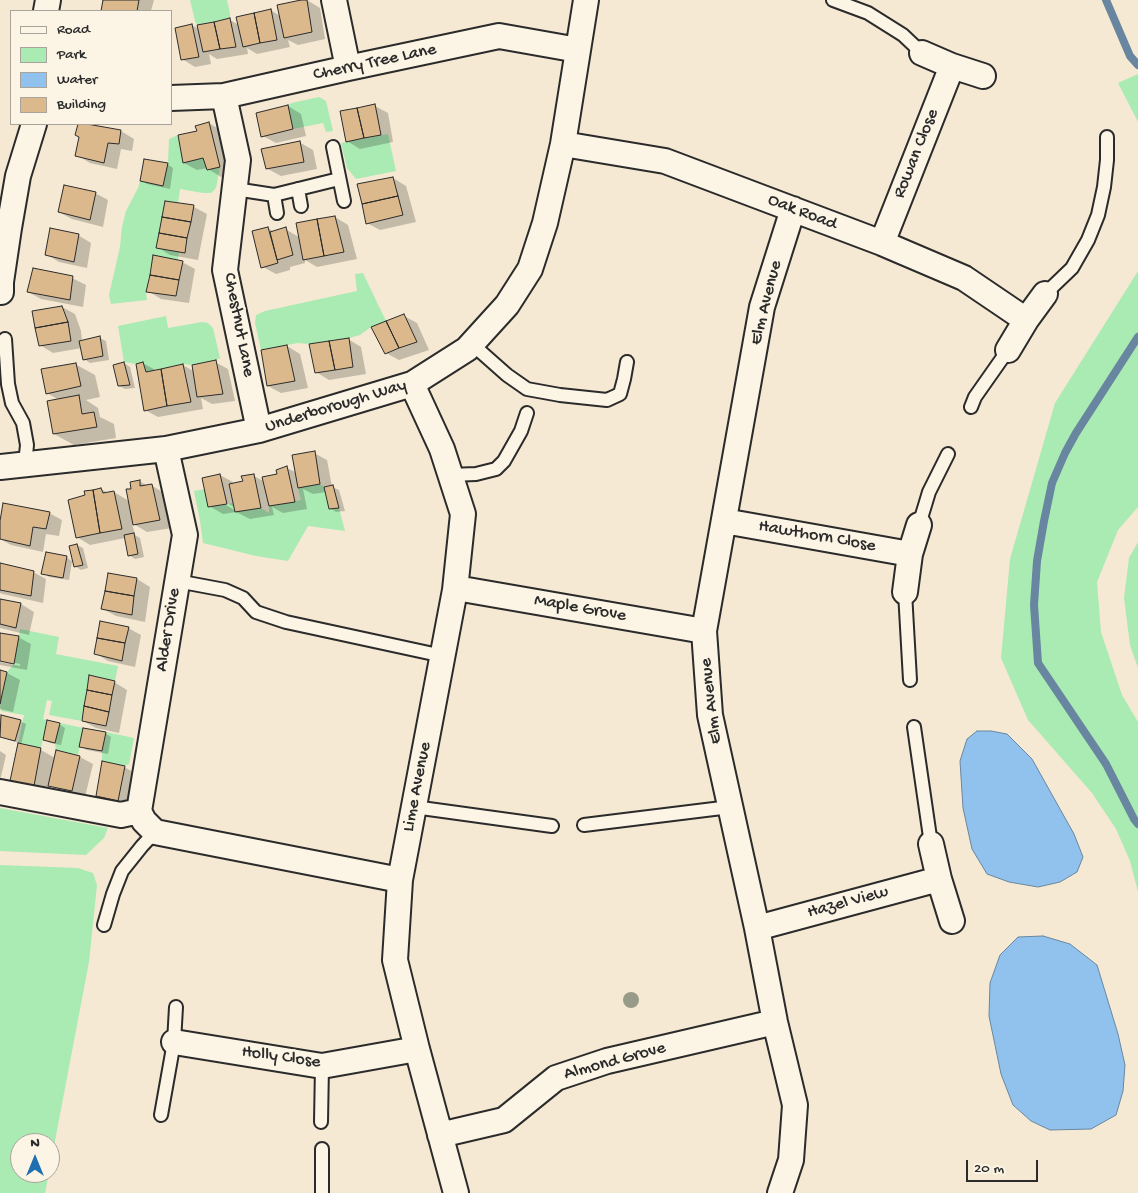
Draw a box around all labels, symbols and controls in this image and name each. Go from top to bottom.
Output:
legend [10,10,172,125]
text: Road [57,21,90,39]
street label: Cherry Tree Lane [312,39,438,87]
text: Park [57,46,86,64]
text: Water [57,71,97,89]
text: Building [57,96,106,114]
street label: Rowan Close [889,106,945,202]
street label: Oak Road [764,190,840,236]
street label: Elm Avenue [746,258,788,348]
street label: Chestnut Lane [217,271,259,379]
street label: Underborough Way [263,375,409,439]
street label: Hawthorn Close [757,516,877,558]
street label: Alder Drive [152,587,186,673]
street label: Maple Grove [532,590,628,628]
street label: Elm Avenue [696,657,728,745]
street label: Lime Avenue [399,740,437,834]
street label: Hazel View [805,882,891,924]
street label: Almond Grove [562,1038,668,1086]
street label: Holly Close [240,1042,322,1074]
north arrow [10,1133,60,1183]
text: N [30,1135,40,1152]
scale bar [968,1150,1040,1182]
text: 20 m [974,1160,1004,1178]

